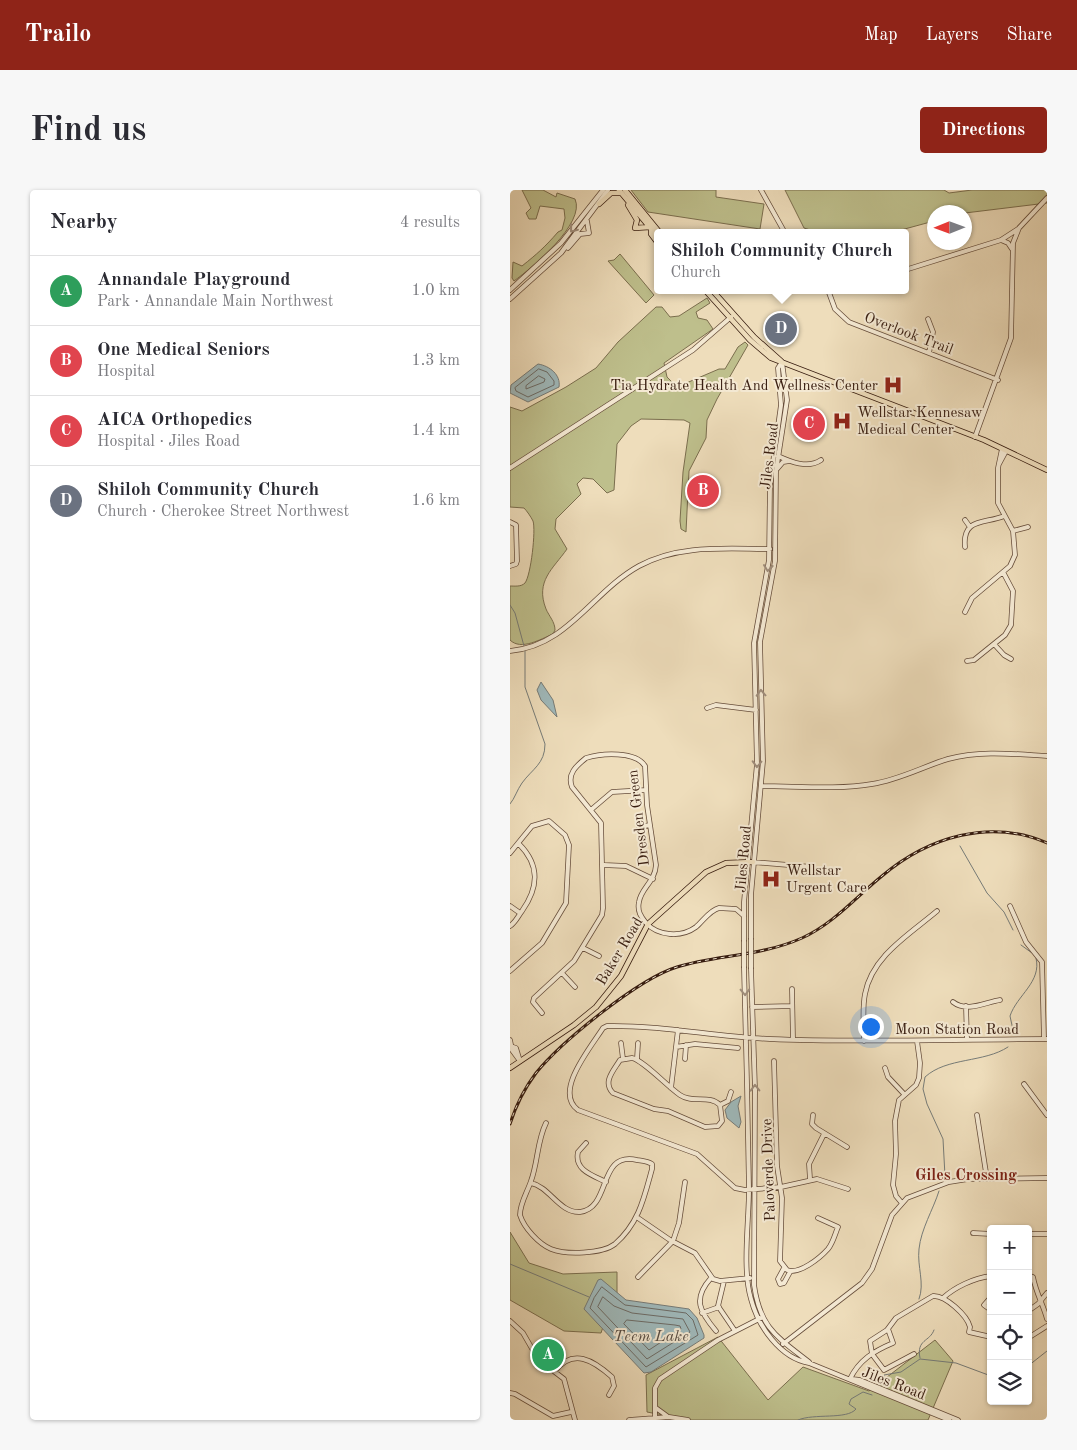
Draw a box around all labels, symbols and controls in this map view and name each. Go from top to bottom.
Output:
text: Trailo [25,23,91,47]
text: Map [864,26,898,44]
text: Layers [926,26,978,44]
text: Share [1006,26,1052,44]
button: Directions [920,107,1047,153]
text: Find us [30,113,146,148]
north arrow [927,205,972,250]
text: Nearby [50,212,118,233]
text: 4 results [400,215,460,231]
one-way arrow [570,223,579,232]
popup [654,229,909,294]
text: Shiloh Community Church [670,242,893,261]
text: Church [670,265,721,281]
text: Annandale Playground [97,271,291,290]
text: A [60,283,72,299]
text: 1.0 km [411,283,460,299]
text: Park · Annandale Main Northwest [97,294,333,310]
pin: D [765,310,797,348]
street label: Overlook Trail [862,311,955,358]
text: One Medical Seniors [97,341,270,360]
text: B [60,353,72,369]
text: 1.3 km [411,353,460,369]
text: Hospital [97,364,155,380]
hospital icon: Tia Hydrate Health And Wellness Center [882,374,904,396]
place label: Tia Hydrate Health And Wellness Center [610,379,878,394]
pin: C [793,405,825,443]
place label: Wellstar Kennesaw Medical Center [857,406,983,438]
hospital icon: Wellstar Kennesaw Medical Center [831,410,853,432]
text: AICA Orthopedics [97,411,252,430]
street label: Jiles Road [759,422,782,490]
text: C [61,423,71,439]
text: 1.4 km [411,423,460,439]
text: Hospital · Jiles Road [97,434,240,450]
pin: B [687,472,719,510]
text: Shiloh Community Church [97,481,319,500]
text: D [60,493,72,509]
text: 1.6 km [411,493,460,509]
text: Church · Cherokee Street Northwest [97,504,349,520]
one-way arrow [763,565,774,573]
one-way arrow [756,689,766,696]
one-way arrow [751,760,762,768]
street label: Dresden Green [626,769,653,867]
street label: Jiles Road [734,825,755,893]
place label: Wellstar Urgent Care [786,864,867,896]
hospital icon: Wellstar Urgent Care [760,868,782,890]
street label: Baker Road [594,915,646,988]
one-way arrow [740,989,750,997]
your location [858,1014,884,1040]
street label: Moon Station Road [895,1023,1019,1038]
one-way arrow [750,1084,760,1092]
street label: Paloverde Drive [760,1118,779,1222]
district label: Giles Crossing [915,1168,1017,1184]
map controls [987,1225,1032,1405]
button: + [987,1225,1032,1270]
button: − [987,1270,1032,1315]
button: locate [987,1315,1032,1360]
water label: Teem Lake [613,1329,689,1345]
pin: A [532,1336,564,1374]
button: layers [987,1360,1032,1405]
street label: Jiles Road [859,1365,928,1404]

